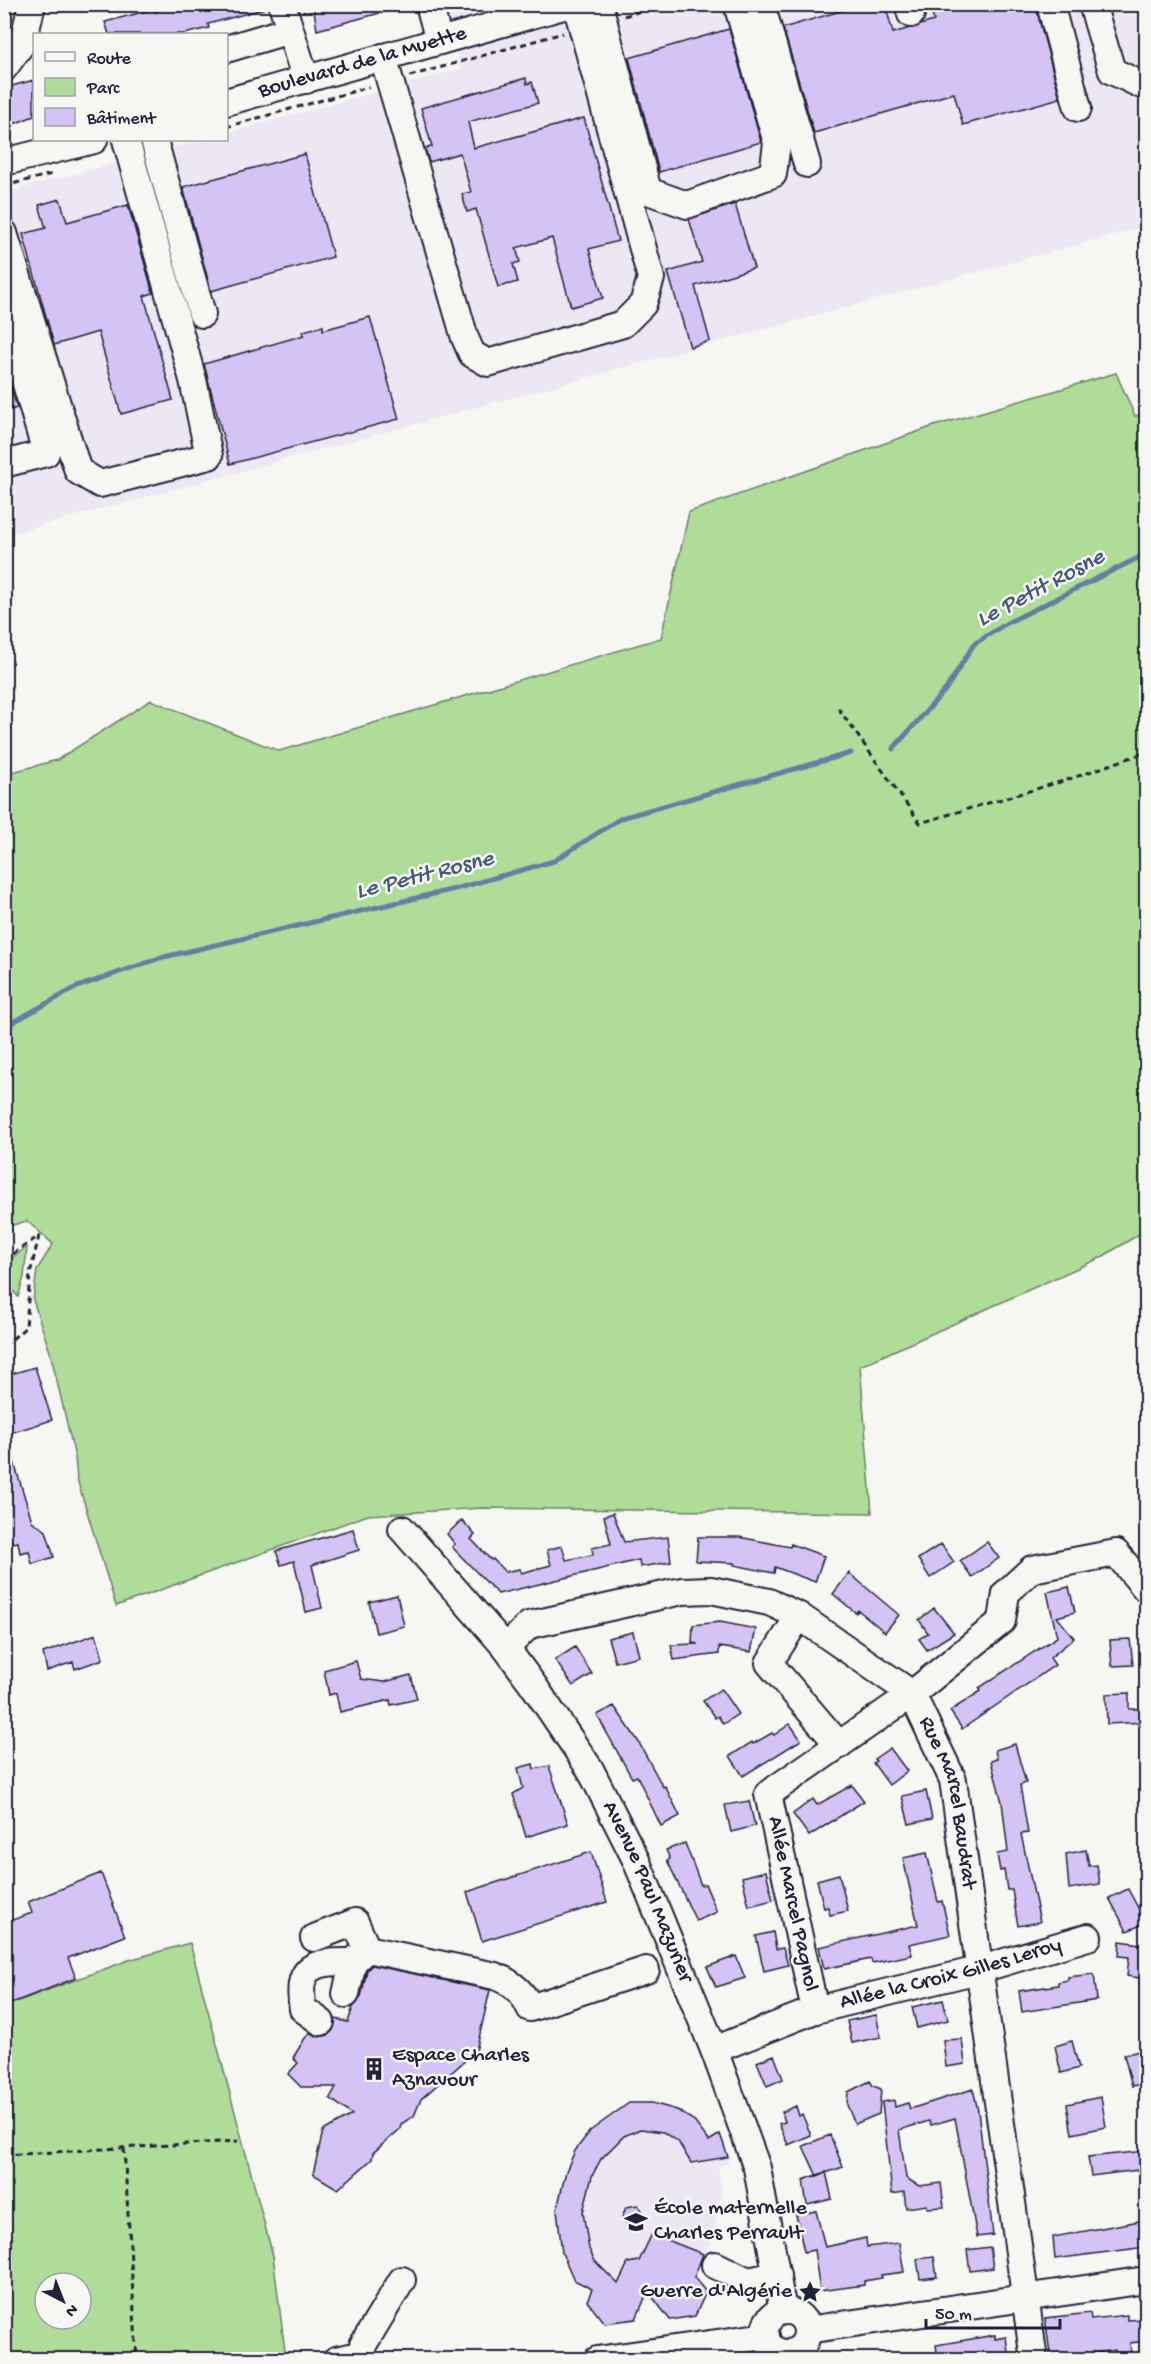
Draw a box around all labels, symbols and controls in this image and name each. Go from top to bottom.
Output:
street label: Boulevard de la Muette [255,21,470,105]
legend [33,33,228,141]
text: Route [87,49,132,70]
text: Parc [86,79,120,100]
text: Bâtiment [86,109,157,130]
water label: Le Petit Rosne [972,542,1111,635]
water label: Le Petit Rosne [353,845,498,907]
street label: Rue Marcel Baudrat [912,1713,981,1893]
street label: Avenue Paul Mazurier [596,1797,699,1989]
street label: Allée Marcel Pagnol [761,1814,823,1994]
street label: Allée la Croix Gilles Leroy [837,1933,1065,2016]
place label: Espace Charles Aznavour [392,2043,530,2094]
building icon: Espace Charles Aznavour [361,2056,387,2082]
place label: École maternelle Charles Perrault [654,2196,807,2247]
school or university icon: École maternelle Charles Perrault [623,2209,649,2235]
north arrow [33,2271,93,2331]
place label: Guerre d'Algérie [640,2279,793,2305]
place icon: Guerre d'Algérie [797,2279,823,2305]
scale bar [926,2292,1060,2330]
text: N [60,2299,81,2320]
text: 50 m [935,2305,972,2326]

